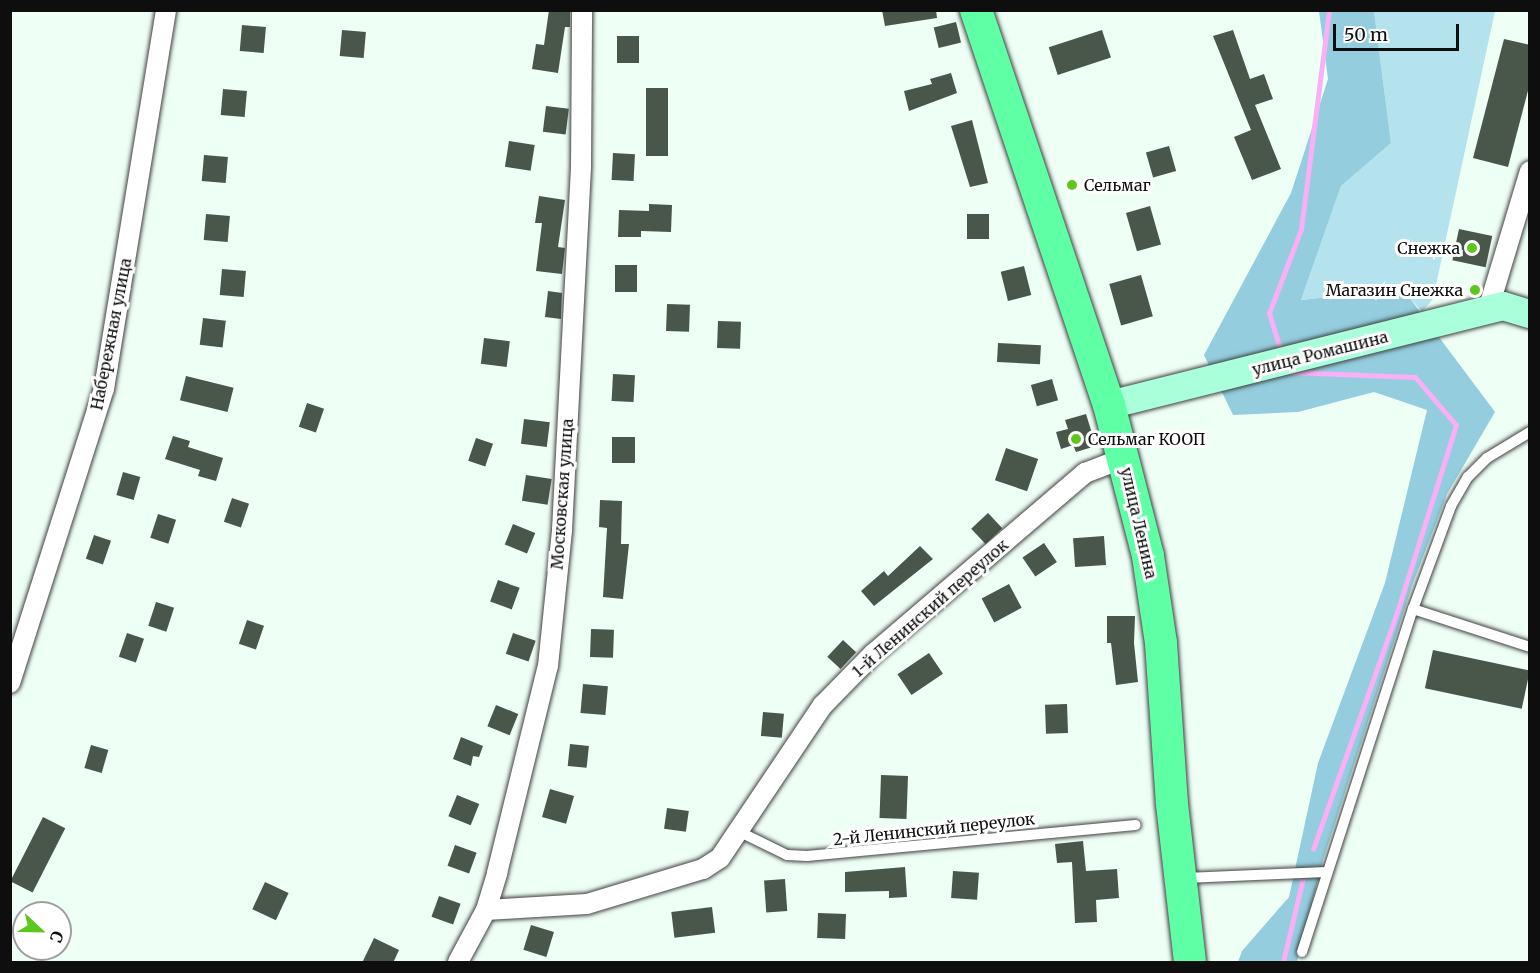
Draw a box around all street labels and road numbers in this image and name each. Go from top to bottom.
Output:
street label: Набережная улица [87,256,135,412]
street label: улица Ромашина [1250,327,1390,379]
street label: Московская улица [547,418,577,570]
street label: улица Ленина [1117,465,1161,581]
street label: 1-й Ленинский переулок [848,535,1012,681]
street label: 2-й Ленинский переулок [832,809,1036,849]

